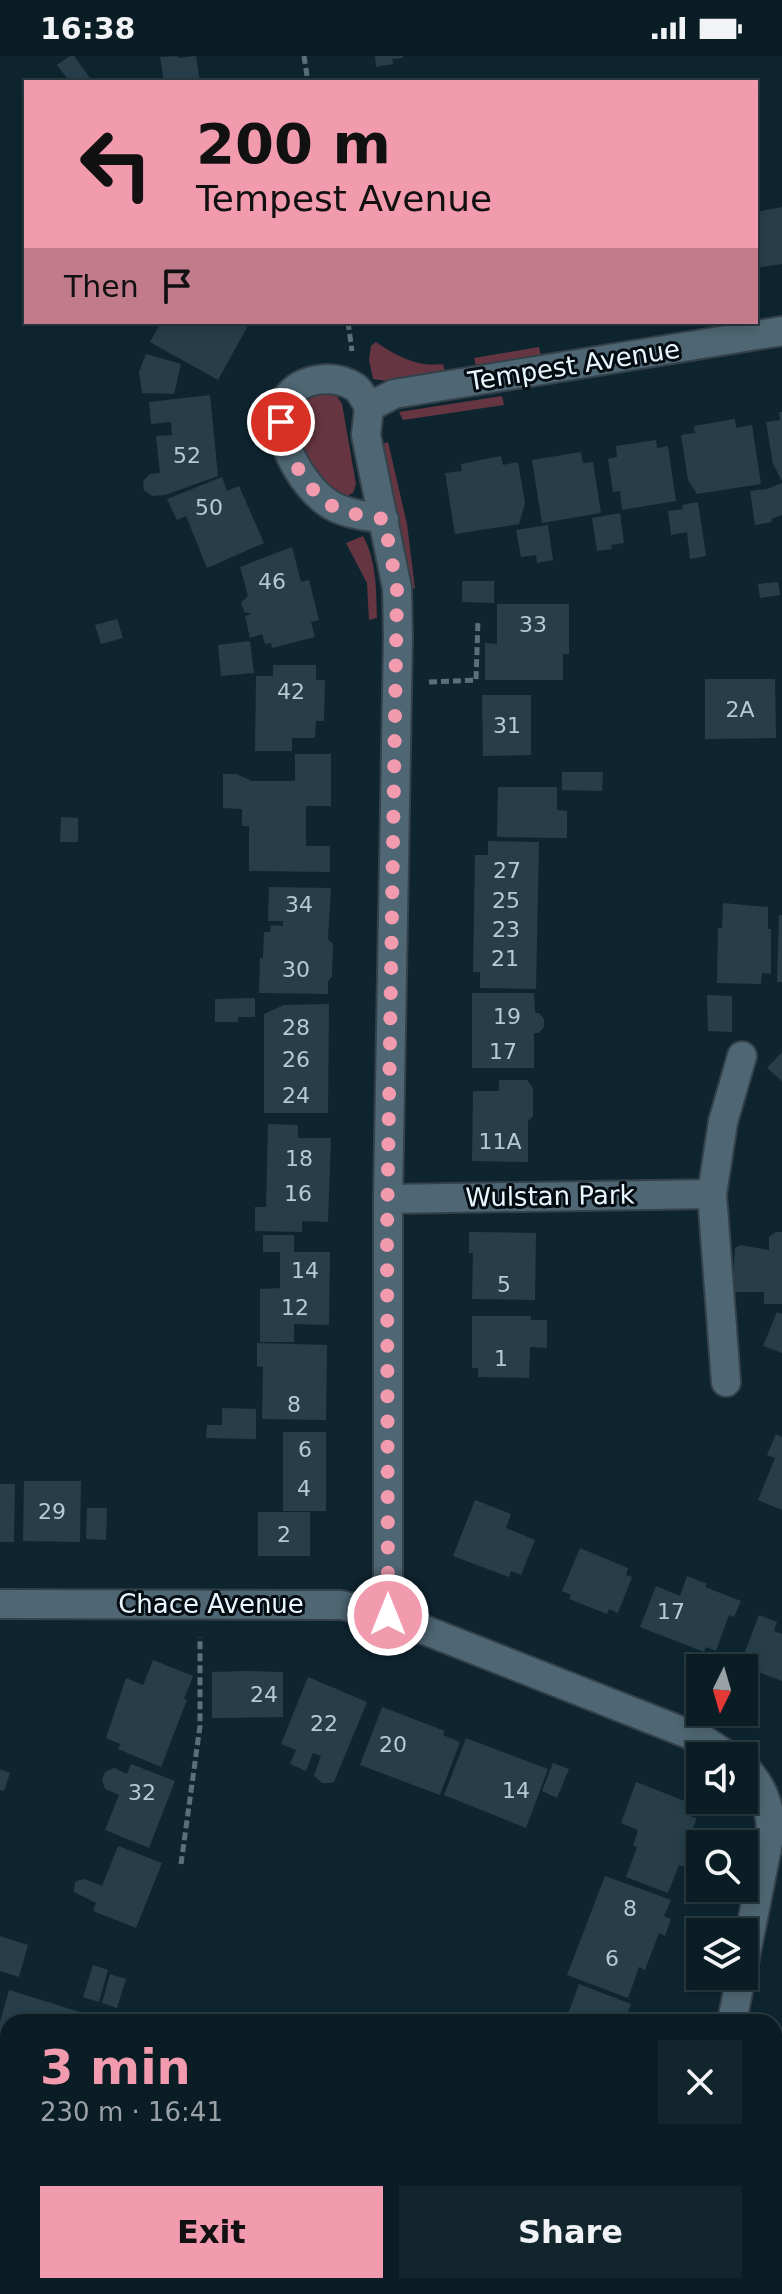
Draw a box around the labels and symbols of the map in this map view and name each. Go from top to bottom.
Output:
street label: Tempest Avenue [465,333,682,397]
pin [247,388,315,456]
house number: 52 [173,443,201,468]
house number: 50 [195,495,223,520]
house number: 46 [258,569,286,594]
house number: 33 [519,612,547,637]
house number: 42 [277,679,305,704]
house number: 2A [725,697,755,722]
house number: 31 [493,713,521,738]
house number: 27 [493,858,521,883]
house number: 25 [492,888,520,913]
house number: 34 [285,892,313,917]
house number: 23 [492,917,520,942]
house number: 21 [491,946,519,971]
house number: 30 [282,957,310,982]
house number: 19 [493,1004,521,1029]
house number: 28 [282,1015,310,1040]
house number: 17 [489,1039,517,1064]
house number: 26 [282,1047,310,1072]
house number: 24 [282,1083,310,1108]
house number: 11A [478,1129,522,1154]
house number: 18 [285,1146,313,1171]
street label: Wulstan Park [465,1180,635,1212]
house number: 16 [284,1181,312,1206]
house number: 14 [291,1258,319,1283]
house number: 5 [497,1272,511,1297]
house number: 12 [281,1295,309,1320]
house number: 1 [494,1346,508,1371]
house number: 8 [287,1392,301,1417]
house number: 6 [298,1437,312,1462]
house number: 4 [297,1476,311,1501]
house number: 29 [38,1499,66,1524]
house number: 2 [277,1522,291,1547]
position arrow [346,1573,430,1657]
street label: Chace Avenue [118,1589,304,1619]
house number: 17 [657,1599,685,1624]
north arrow [686,1654,758,1726]
house number: 24 [250,1682,278,1707]
house number: 22 [310,1711,338,1736]
house number: 20 [379,1732,407,1757]
house number: 14 [502,1778,530,1803]
house number: 32 [128,1780,156,1805]
house number: 8 [623,1896,637,1921]
house number: 6 [605,1946,619,1971]

